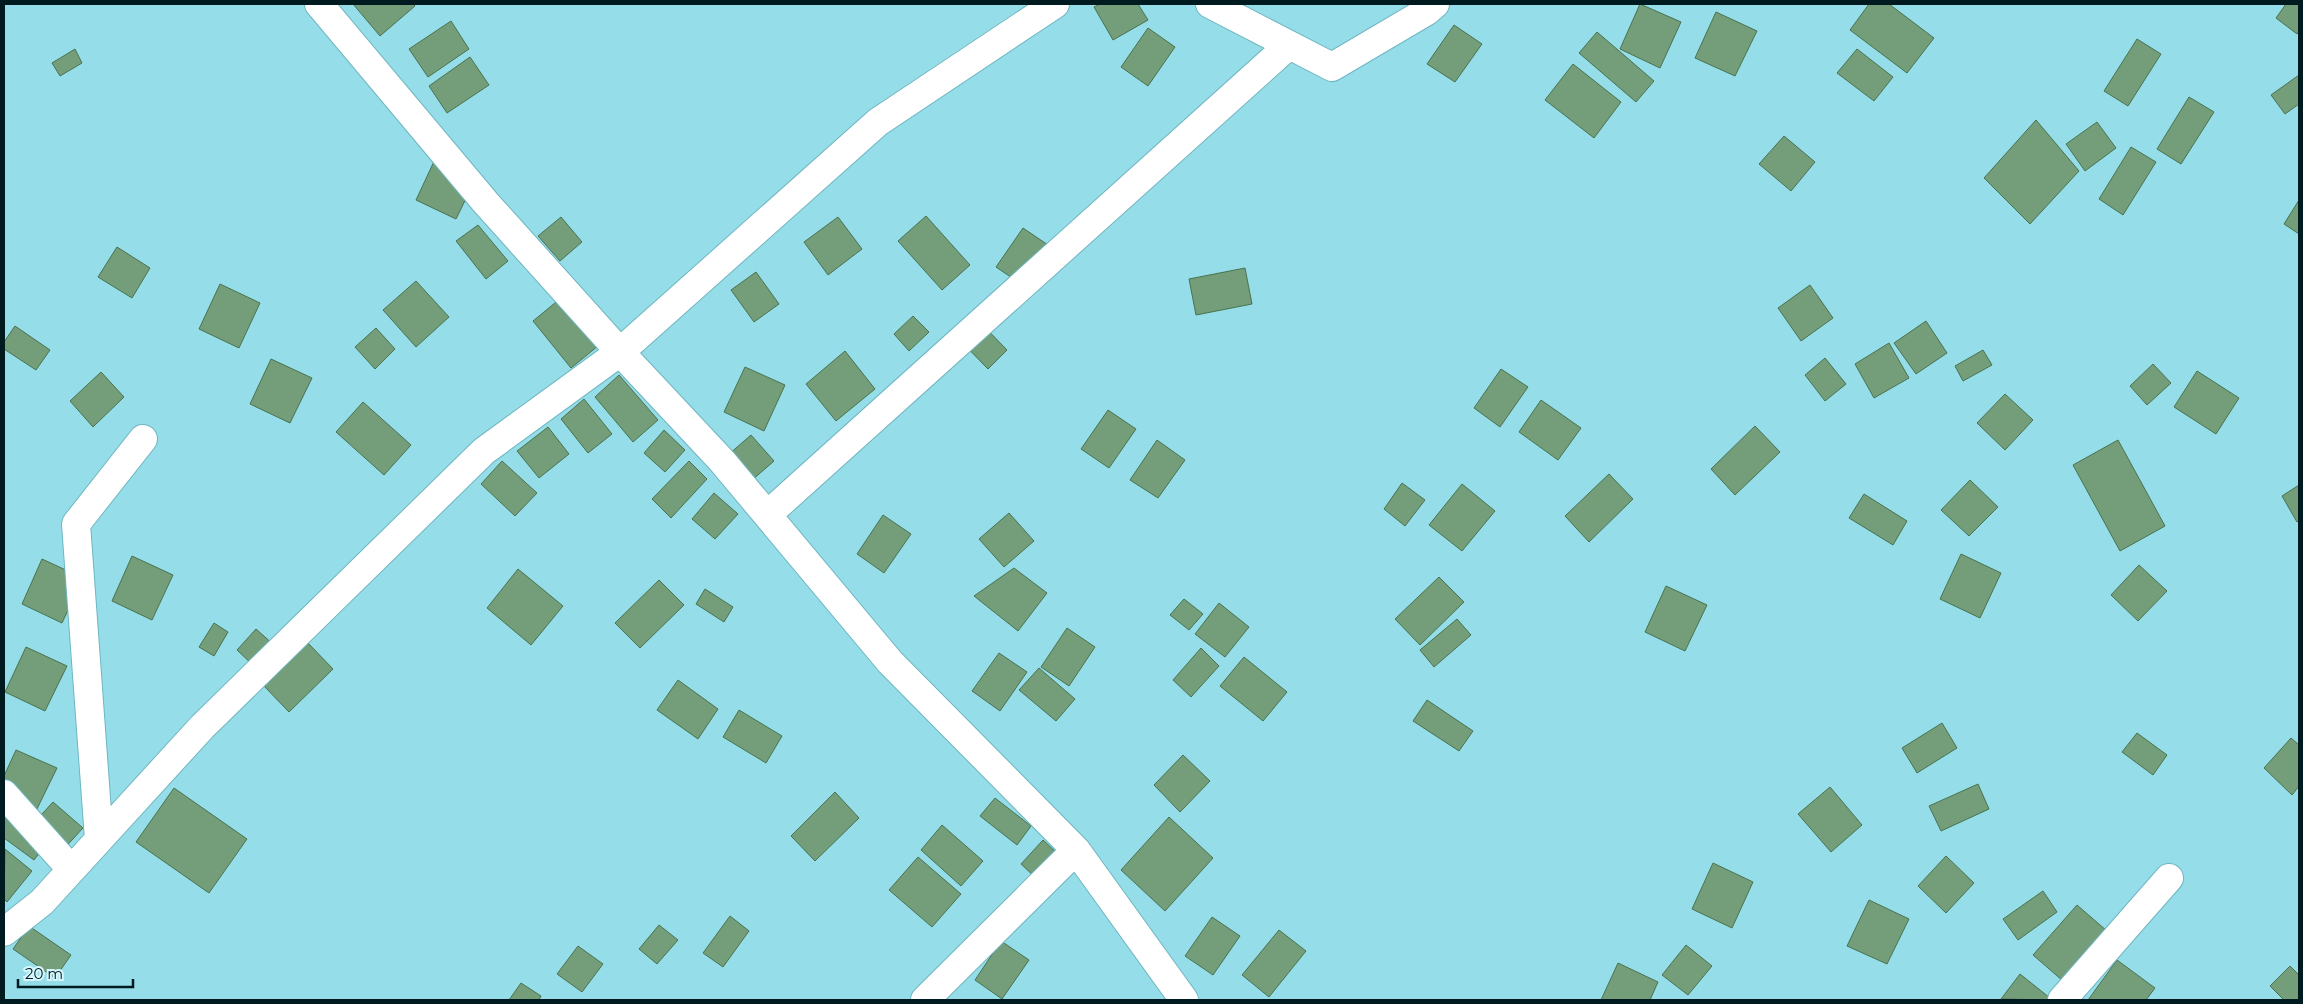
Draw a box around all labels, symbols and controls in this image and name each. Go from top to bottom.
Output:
scale bar [18,956,132,988]
text: 20 m [25,964,63,983]

